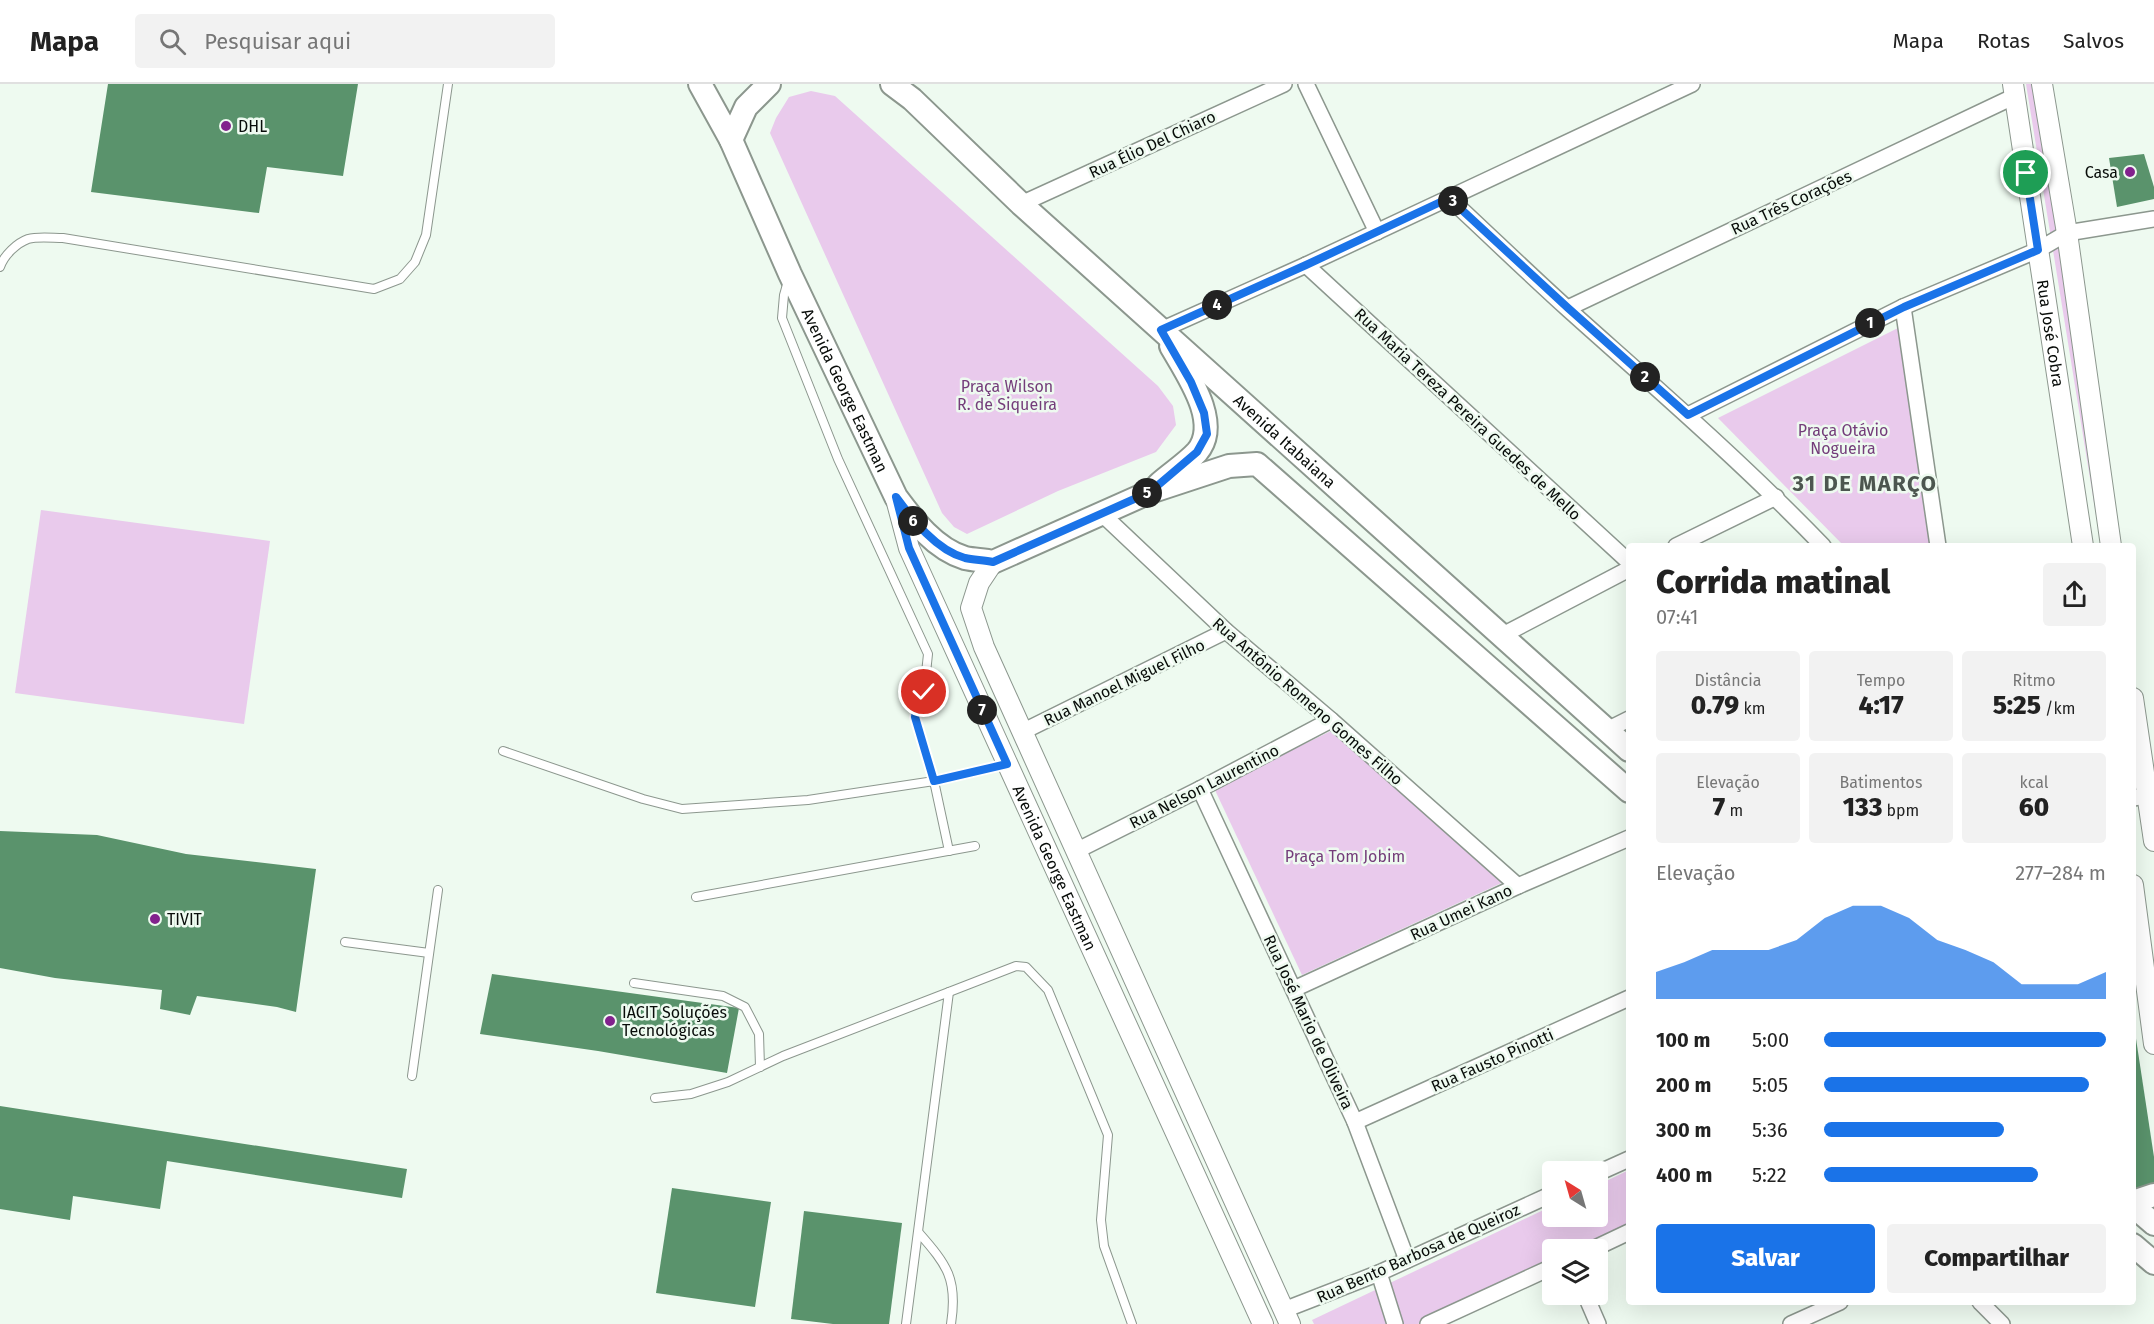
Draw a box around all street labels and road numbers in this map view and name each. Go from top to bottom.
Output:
street label: Rua Élio Del Chiaro [1085,106,1219,182]
street label: Rua Três Corações [1728,166,1855,240]
street label: Rua José Cobra [2033,278,2068,388]
street label: Rua Maria Tereza Pereira Guedes de Mello [1351,304,1585,524]
street label: Avenida George Eastman [798,305,892,475]
street label: Avenida Itabaiana [1230,391,1340,492]
street label: Rua Antônio Romeno Gomes Filho [1209,614,1407,789]
street label: Rua Manoel Miguel Filho [1041,635,1208,730]
street label: Rua Nelson Laurentino [1126,740,1282,832]
street label: Avenida George Eastman [1008,782,1100,953]
street label: Rua Umei Kano [1407,881,1515,944]
street label: Rua José Mario de Oliveira [1260,932,1357,1112]
street label: Rua Fausto Pinotti [1428,1025,1556,1096]
street label: Rua Bento Barbosa de Queiroz [1314,1200,1523,1307]

